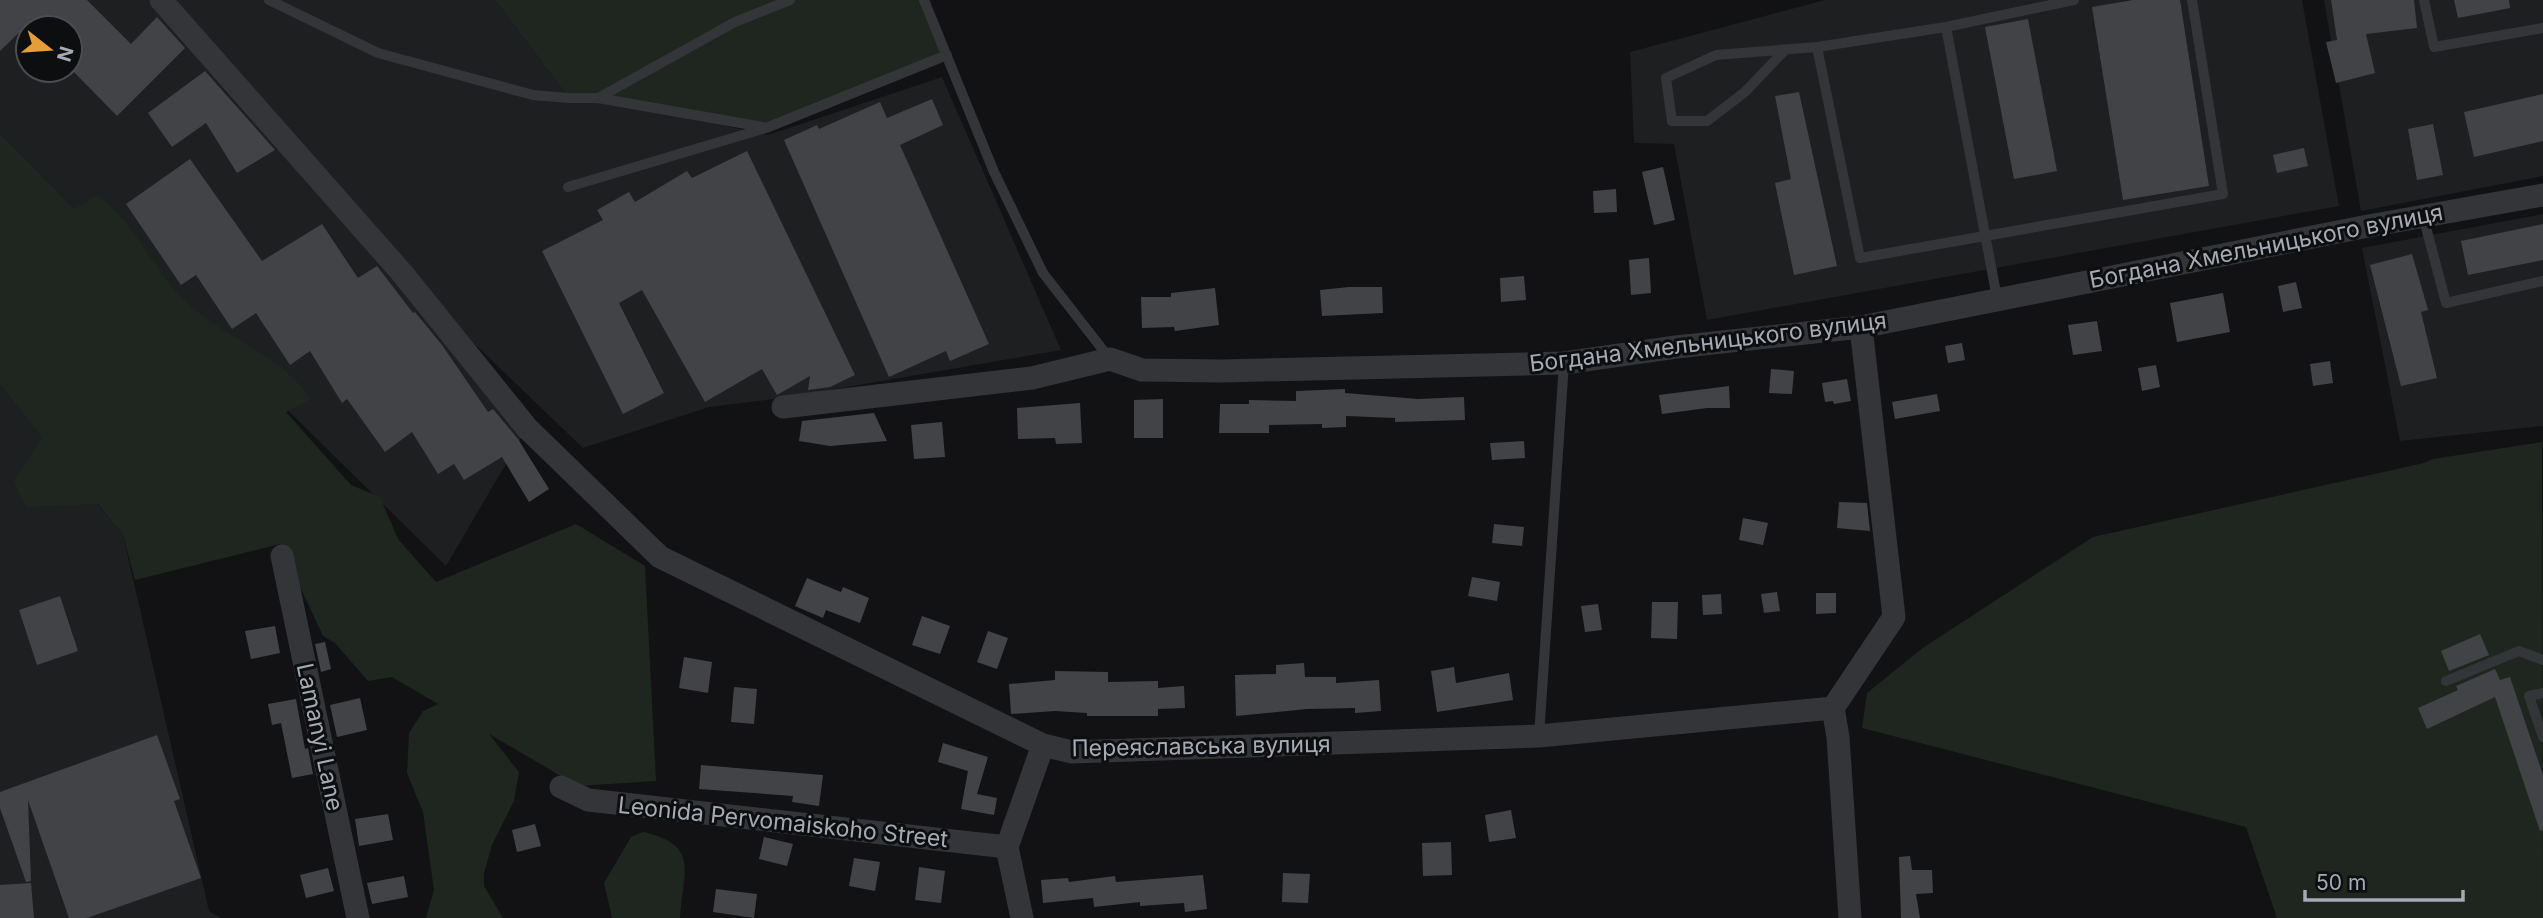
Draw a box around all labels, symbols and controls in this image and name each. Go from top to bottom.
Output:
north arrow [14,14,84,84]
text: N [52,44,78,64]
street label: Богдана Хмельницького вулиця [2087,198,2445,294]
street label: Богдана Хмельницького вулиця [1528,306,1888,378]
street label: Lamanyi Lane [291,661,349,813]
street label: Переяславська вулиця [1071,730,1331,762]
street label: Leonida Pervomaiskoho Street [617,791,950,853]
scale bar [2305,858,2462,902]
text: 50 m [2316,870,2366,895]

